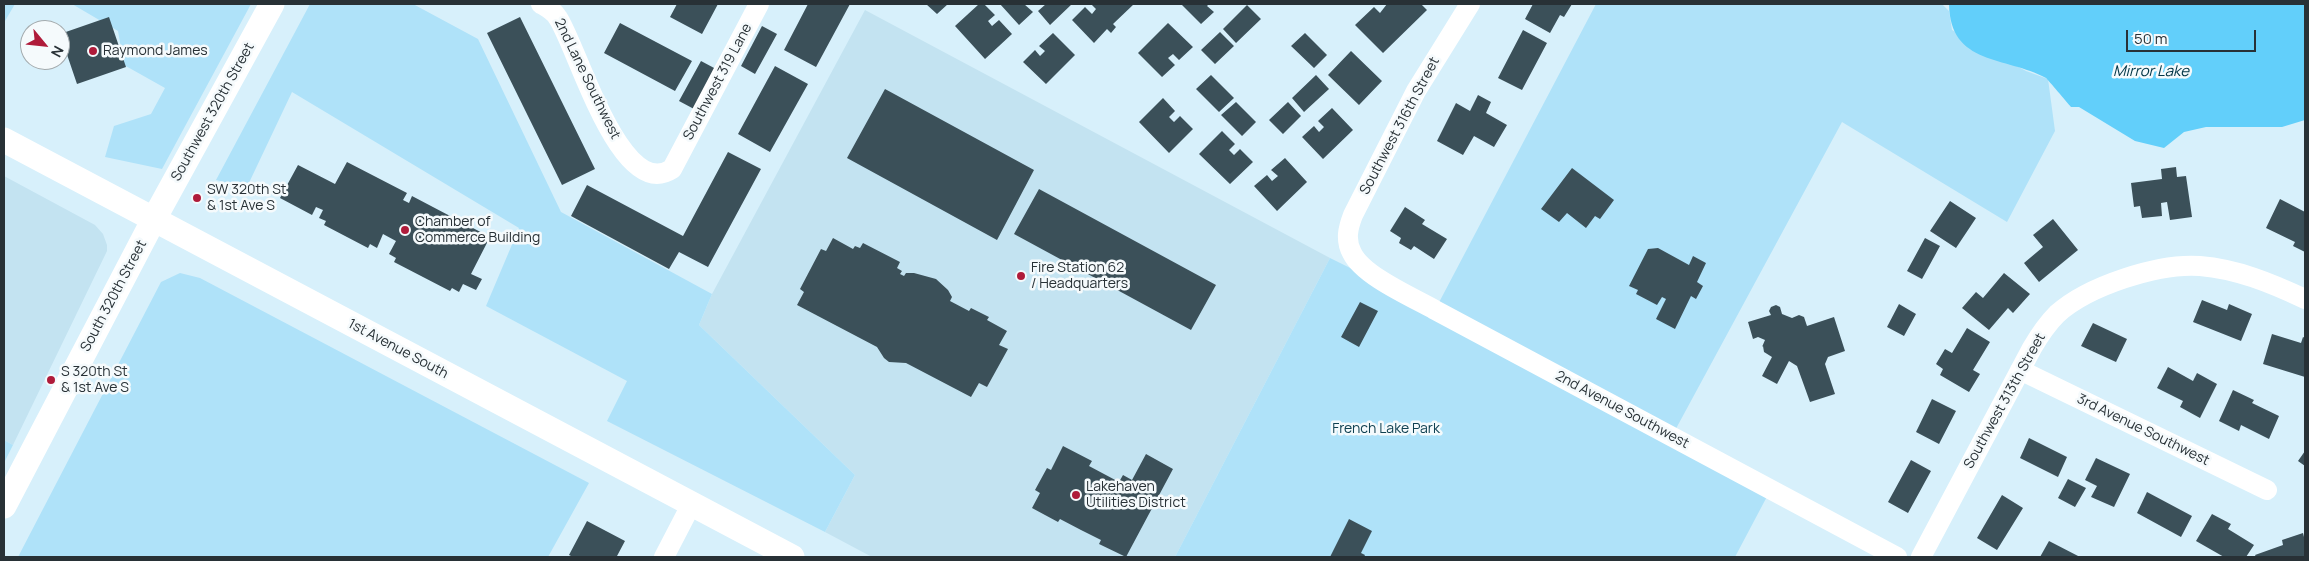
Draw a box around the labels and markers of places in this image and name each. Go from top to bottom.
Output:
place label: Raymond James [103,43,208,59]
marker: Raymond James [87,45,99,57]
place label: SW 320th St & 1st Ave S [207,182,286,214]
marker: SW 320th St & 1st Ave S [191,192,203,204]
place label: Chamber of Commerce Building [415,214,540,246]
marker: Chamber of Commerce Building [399,224,411,236]
place label: Fire Station 62 / Headquarters [1031,260,1128,292]
marker: Fire Station 62 / Headquarters [1015,270,1027,282]
place label: S 320th St & 1st Ave S [61,364,129,397]
marker: S 320th St & 1st Ave S [45,374,57,386]
place label: Lakehaven Utilities District [1086,479,1186,512]
marker: Lakehaven Utilities District [1070,489,1082,501]

